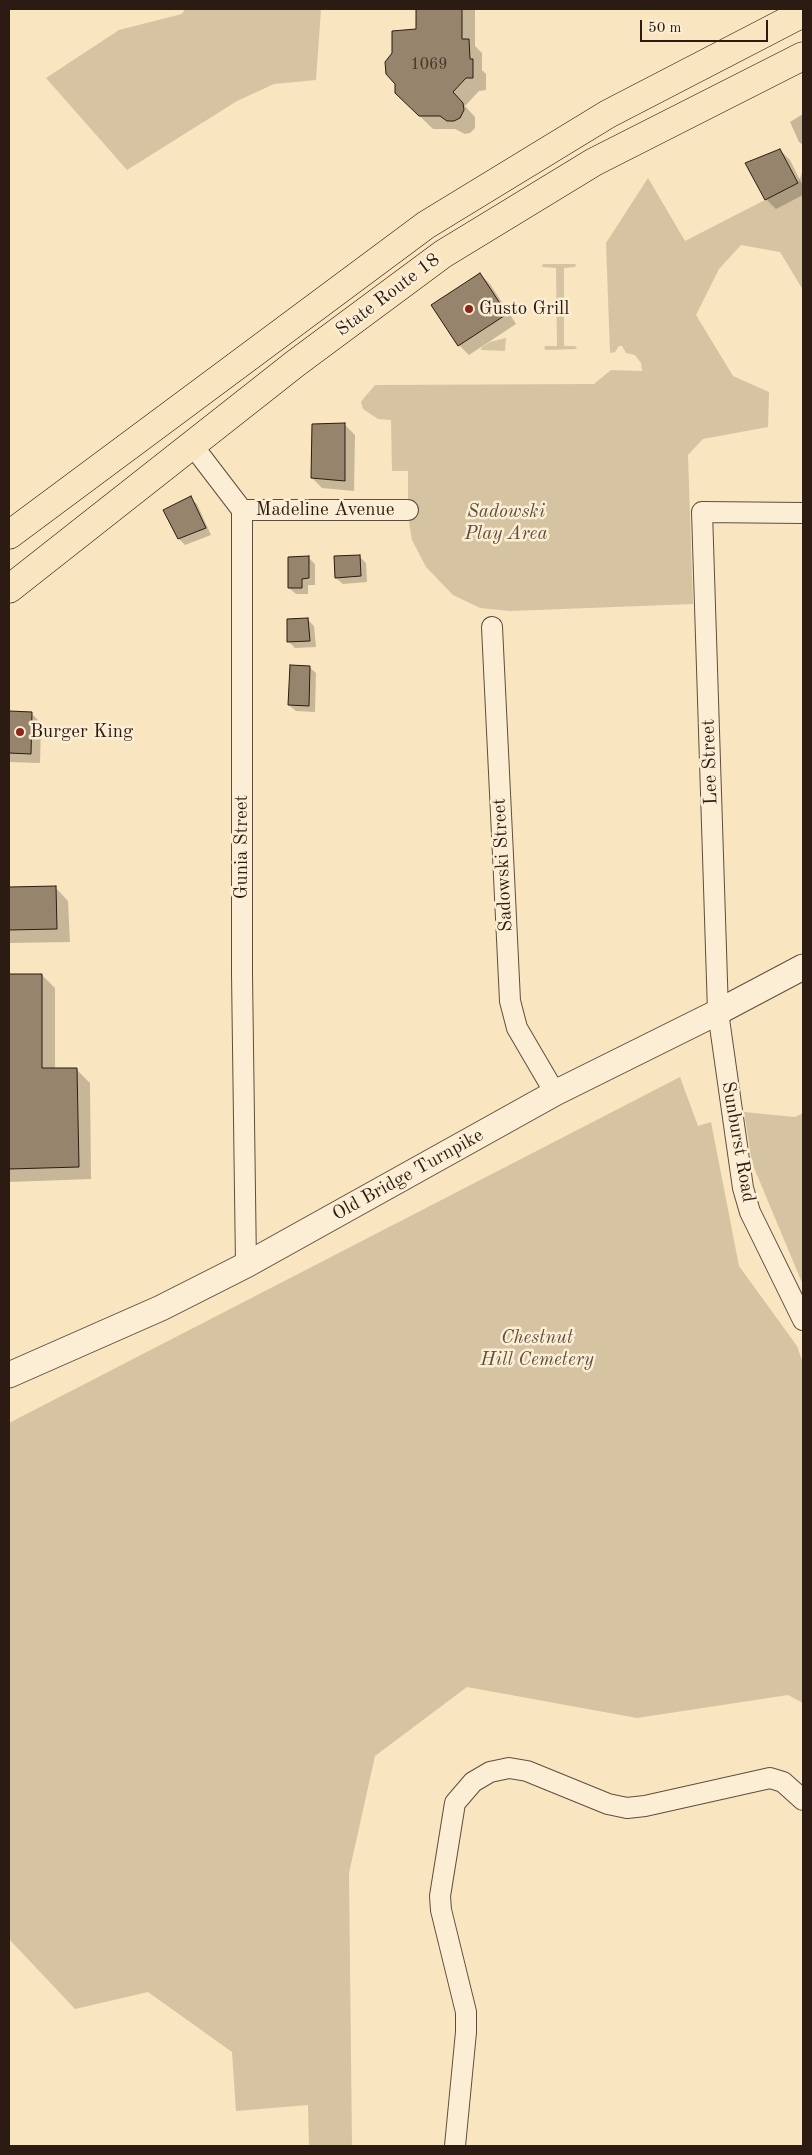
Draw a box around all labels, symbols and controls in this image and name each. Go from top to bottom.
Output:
scale bar [642,10,770,42]
text: 50 m [648,21,682,36]
house number: 1069 [410,55,448,75]
street label: State Route 18 [331,248,445,342]
place label: Gusto Grill [479,298,569,320]
marker: Gusto Grill [463,303,475,315]
street label: Madeline Avenue [256,499,394,521]
park label: Sadowski Play Area [464,501,548,545]
street label: Lee Street [697,719,723,805]
place label: Burger King [30,721,133,743]
marker: Burger King [14,726,26,738]
street label: Gunia Street [231,795,253,899]
street label: Sadowski Street [488,798,518,932]
street label: Sunburst Road [716,1080,760,1204]
street label: Old Bridge Turnpike [328,1124,488,1226]
park label: Chestnut Hill Cemetery [480,1327,594,1371]

